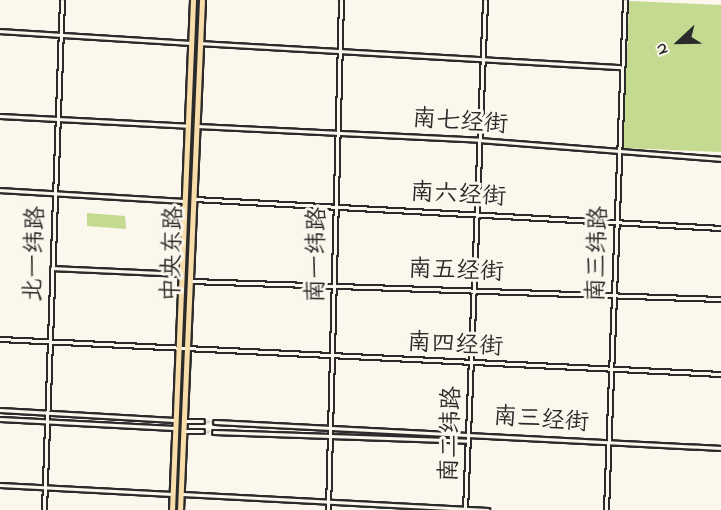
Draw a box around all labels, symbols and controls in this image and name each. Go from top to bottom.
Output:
north arrow [649,12,709,72]
text: N [649,39,675,58]
street label: 南七经街 [411,105,509,141]
street label: 南六经街 [409,179,507,213]
street label: 北一纬路 [20,206,52,302]
street label: 中央东路 [158,206,190,302]
street label: 南三纬路 [583,206,615,302]
street label: 南一纬路 [303,207,333,303]
street label: 南五经街 [408,256,504,288]
street label: 南四经街 [406,329,504,363]
street label: 南二纬路 [436,386,468,482]
street label: 南三经街 [492,403,590,439]

